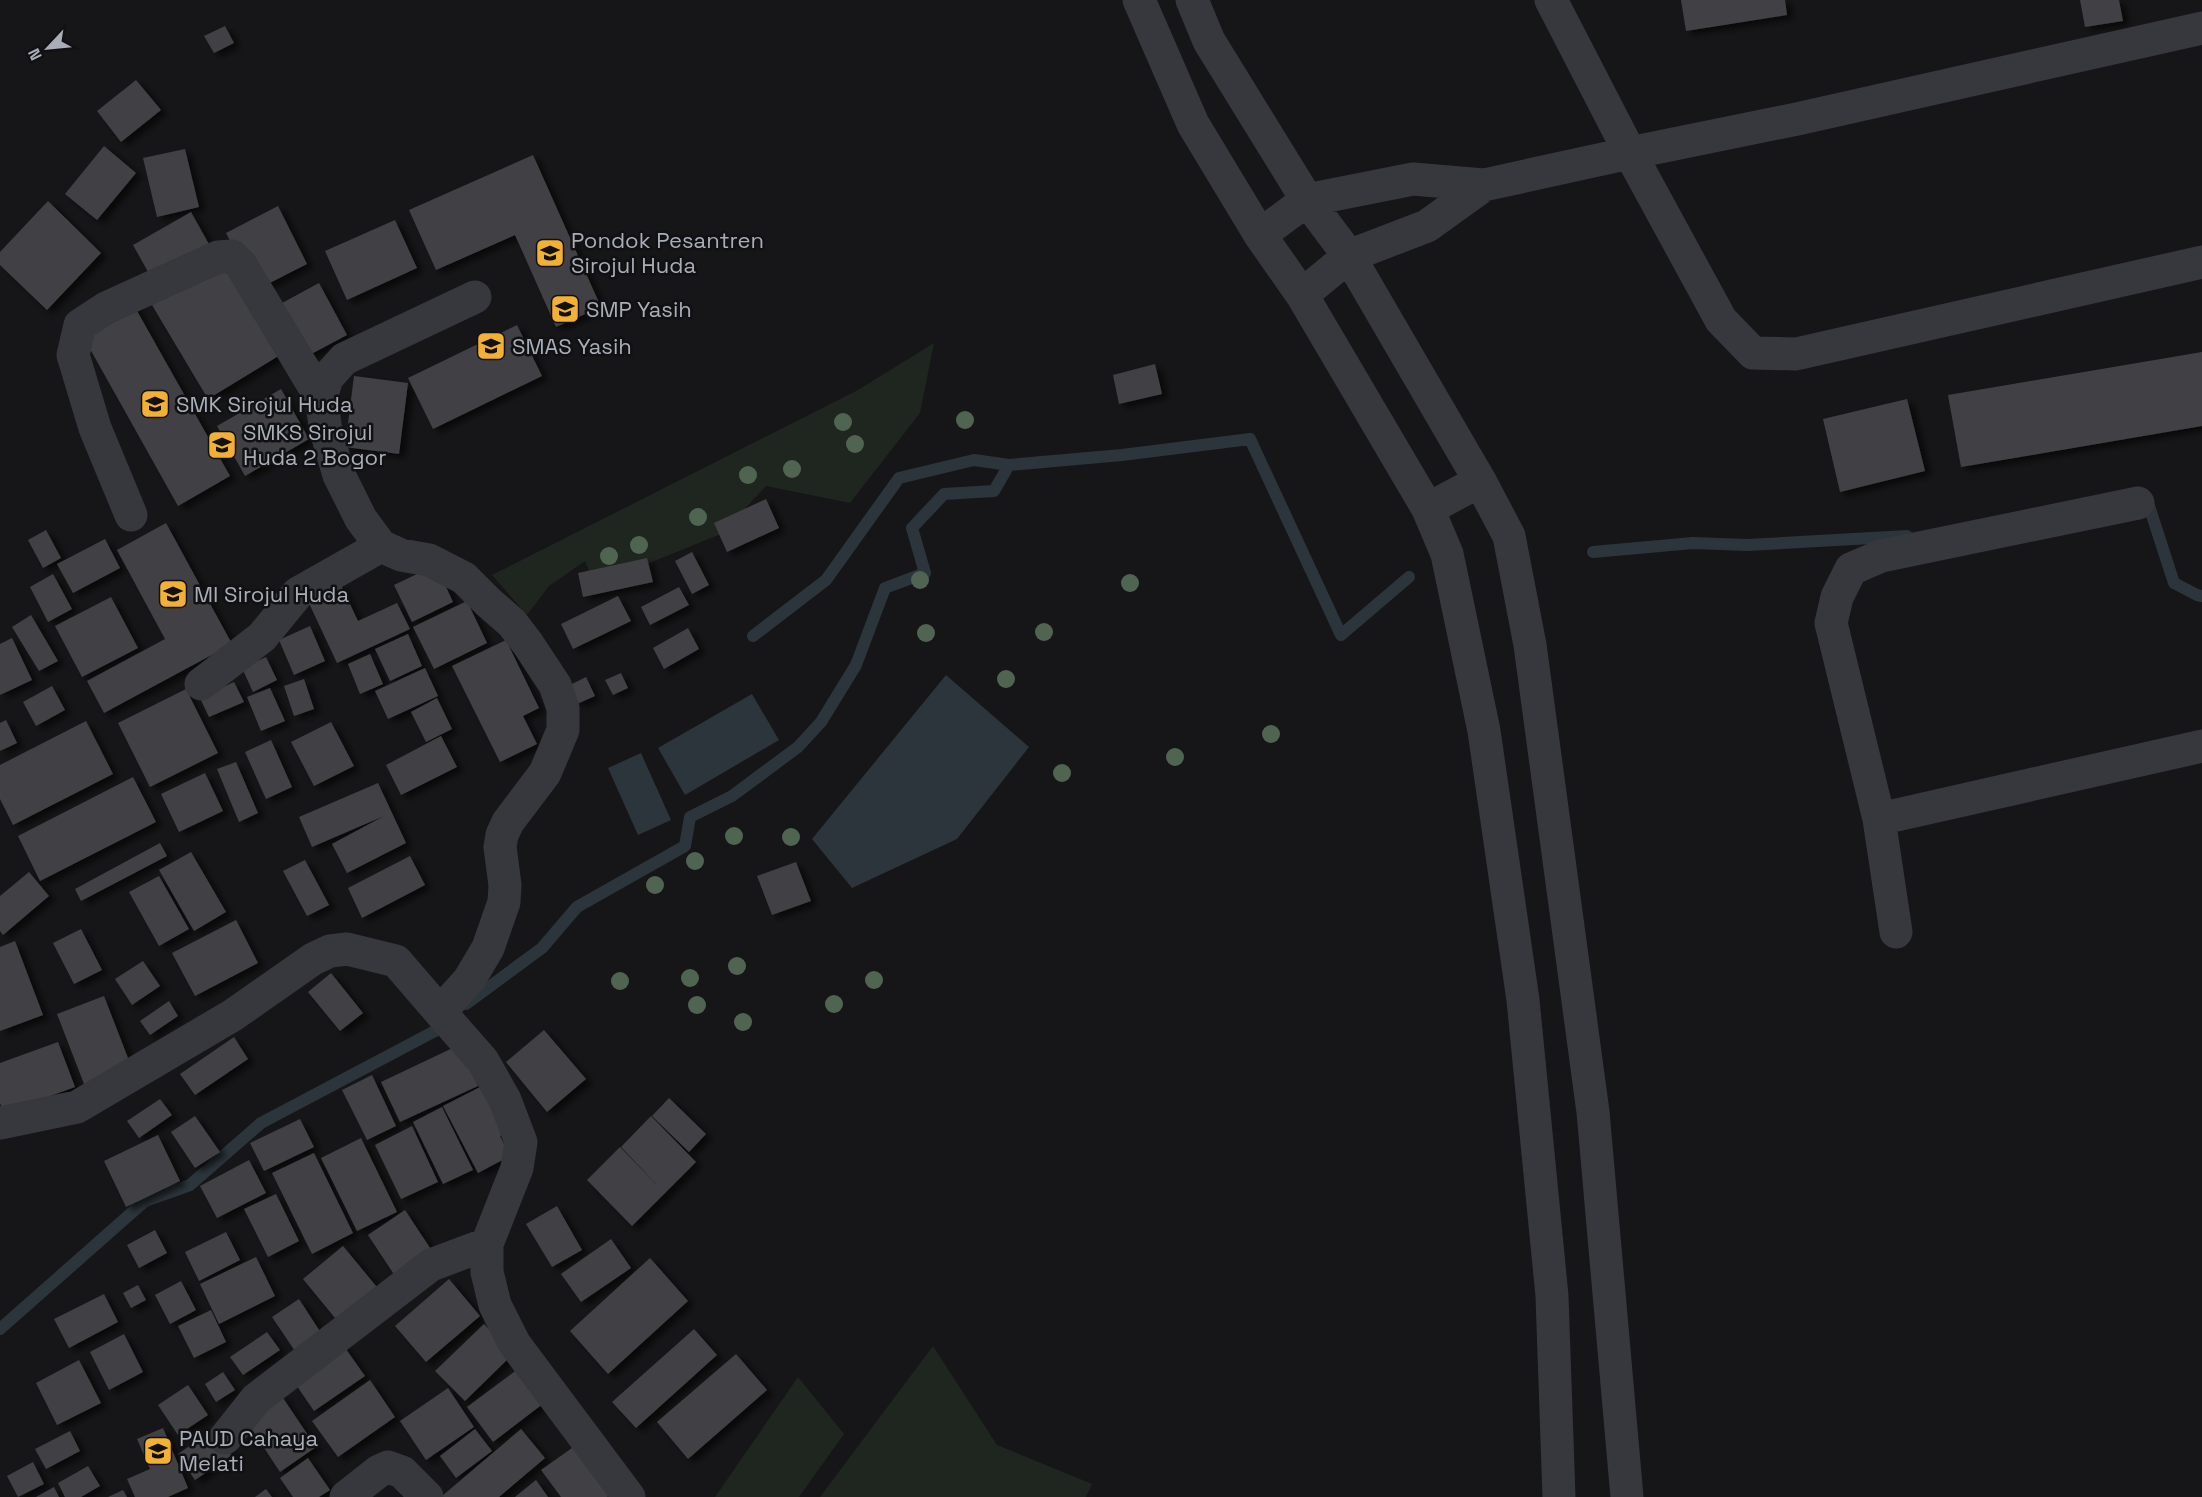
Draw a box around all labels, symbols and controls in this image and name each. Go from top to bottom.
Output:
north arrow [18,18,78,78]
text: N [23,45,47,64]
place label: Pondok Pesantren Sirojul Huda [571,226,764,279]
school or university icon: Pondok Pesantren Sirojul Huda [534,237,566,269]
school or university icon: SMP Yasih [549,293,581,325]
place label: SMP Yasih [586,295,692,323]
school or university icon: SMAS Yasih [475,330,507,362]
place label: SMAS Yasih [512,332,632,360]
school or university icon: SMK Sirojul Huda [139,388,171,420]
place label: SMK Sirojul Huda [176,390,353,418]
place label: SMKS Sirojul Huda 2 Bogor [243,418,386,471]
school or university icon: SMKS Sirojul Huda 2 Bogor [206,429,238,461]
school or university icon: MI Sirojul Huda [157,578,189,610]
place label: MI Sirojul Huda [194,580,349,608]
place label: PAUD Cahaya Melati [179,1424,319,1477]
school or university icon: PAUD Cahaya Melati [142,1435,174,1467]

